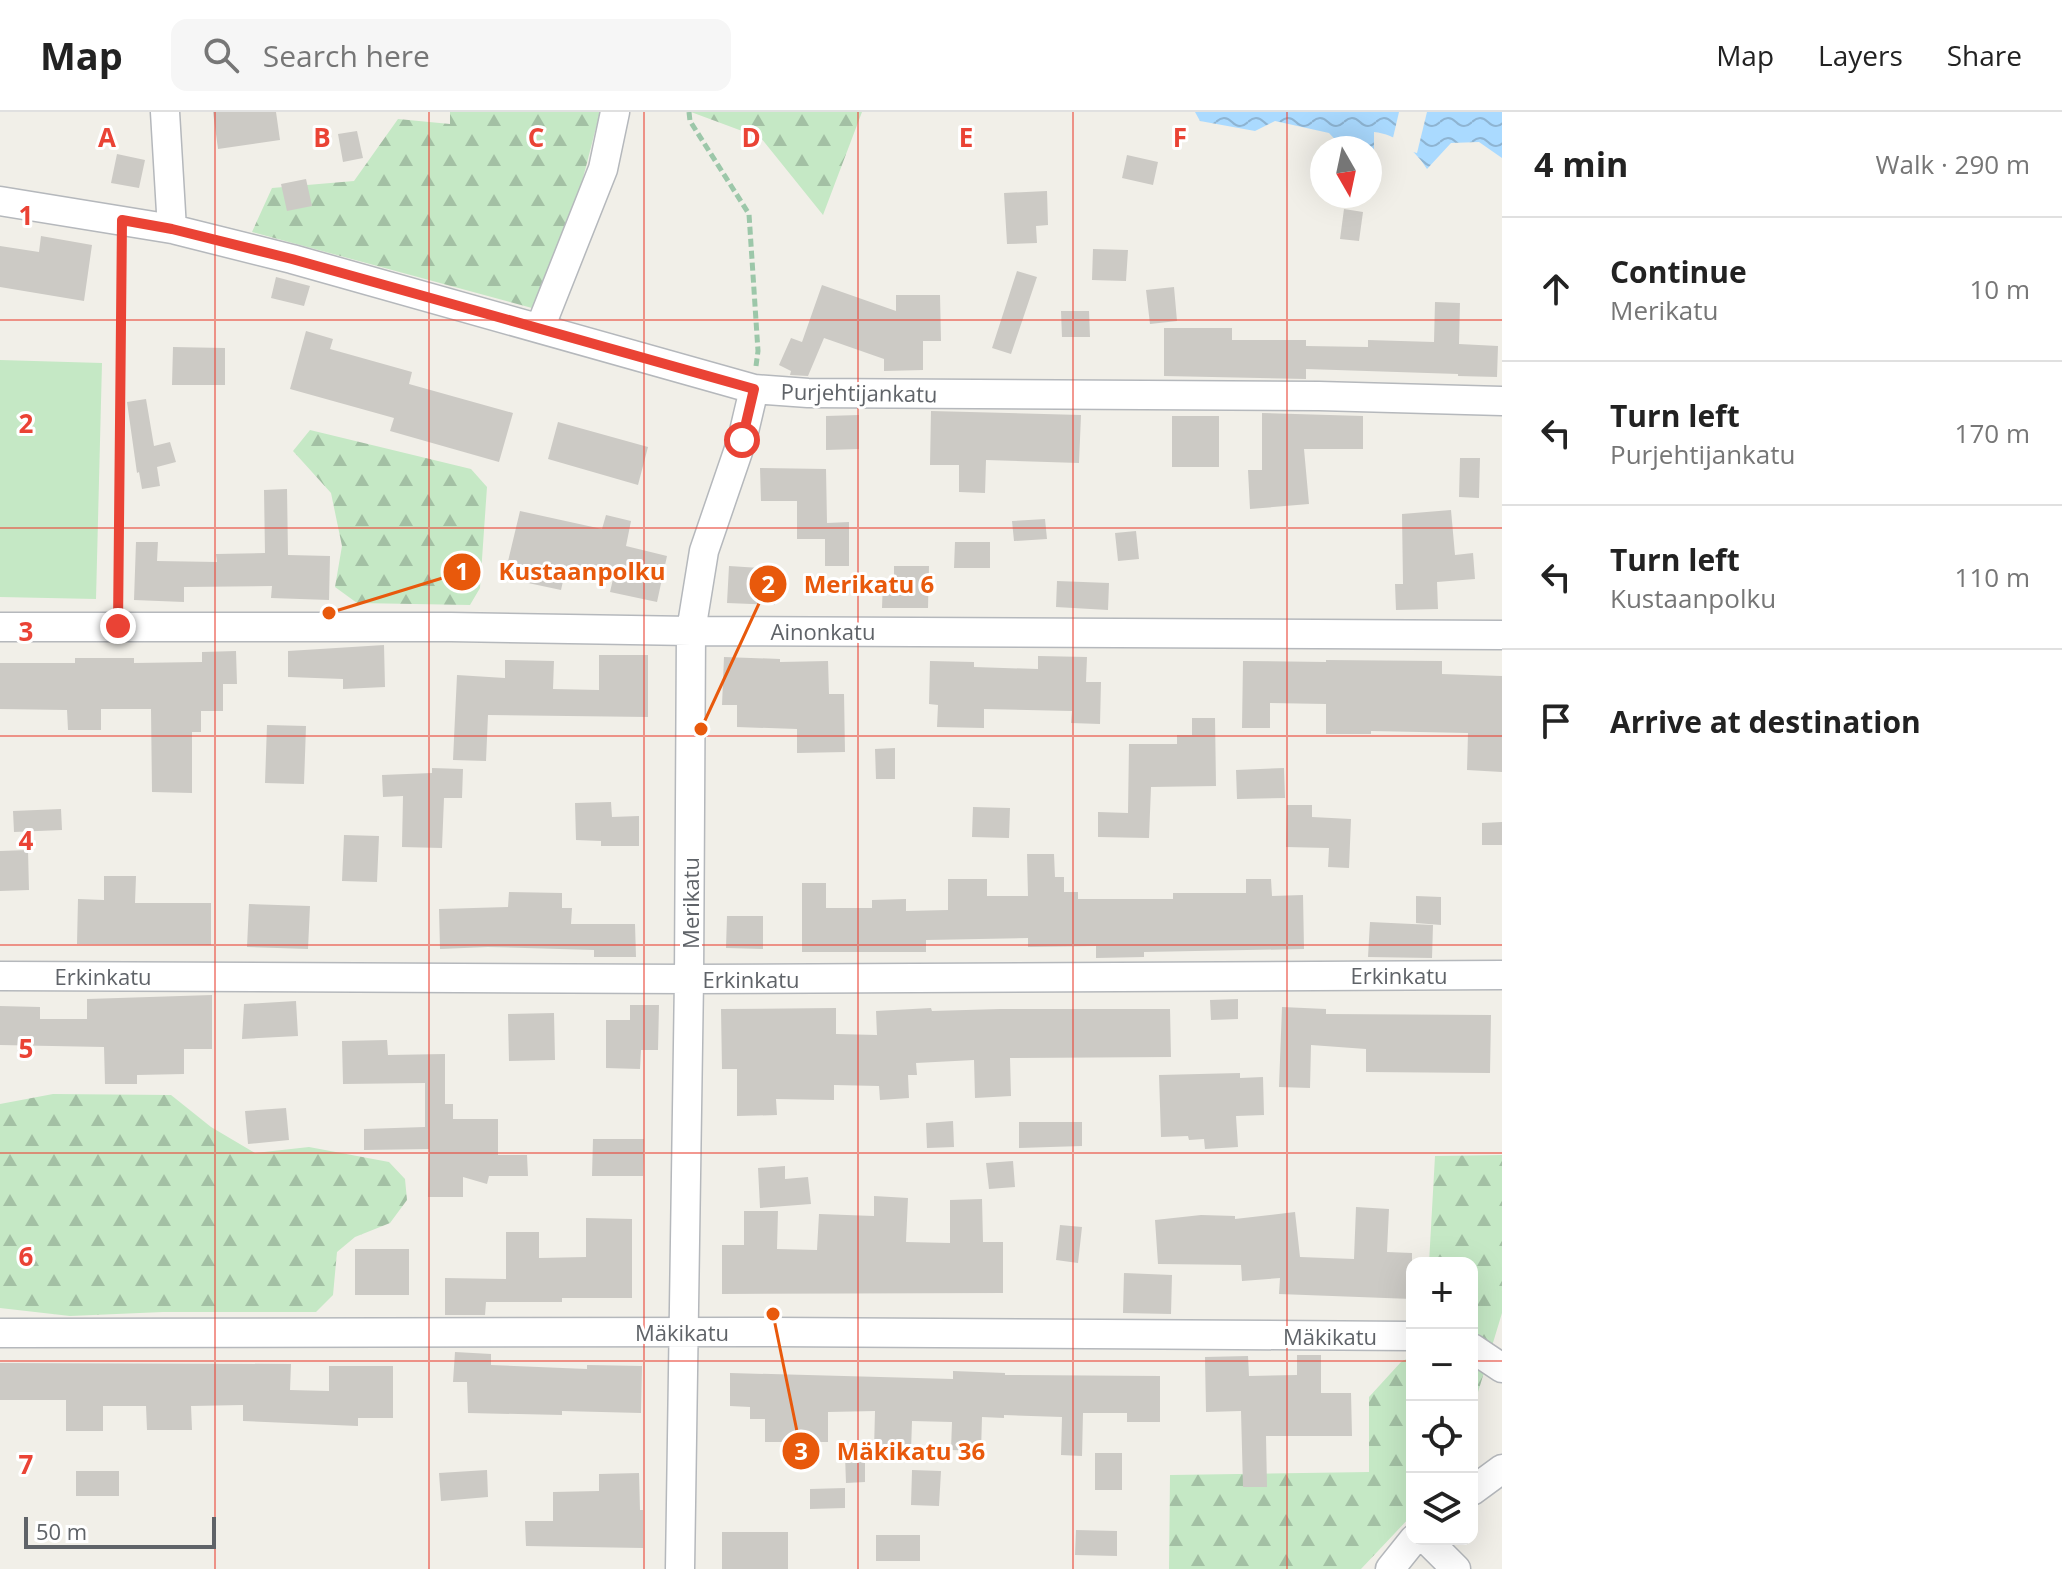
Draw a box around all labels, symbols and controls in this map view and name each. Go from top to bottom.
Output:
search box [171,19,731,91]
text: Map [40,29,123,81]
icon: search [199,33,243,77]
text: Search here [263,35,430,76]
text: Map [1716,36,1774,74]
text: Layers [1818,36,1903,74]
text: Share [1947,36,2022,74]
text: A [98,119,116,155]
text: B [313,119,331,155]
text: C [528,119,544,155]
text: D [741,119,761,155]
text: E [959,119,973,155]
text: F [1173,119,1187,155]
north arrow [1310,136,1382,208]
text: 4 min [1534,141,1628,187]
text: Walk · 290 m [1876,146,2030,182]
text: 1 [19,197,33,233]
text: Continue [1610,251,1747,292]
icon: ahead [1534,267,1578,311]
text: 10 m [1969,271,2030,307]
text: Merikatu [1610,292,1719,328]
street label: Purjehtijankatu [780,376,938,408]
text: Turn left [1610,395,1740,436]
text: 2 [19,405,34,441]
icon: left [1534,411,1578,455]
text: 170 m [1955,415,2030,451]
route start [724,422,760,458]
text: Purjehtijankatu [1610,436,1795,472]
text: Turn left [1610,539,1740,580]
callout: Kustaanpolku [442,548,681,596]
text: 1 [455,554,469,587]
text: Kustaanpolku [499,554,665,587]
icon: left [1534,555,1578,599]
text: 110 m [1955,559,2030,595]
callout: Merikatu 6 [748,560,950,608]
text: 2 [761,567,775,600]
text: Merikatu 6 [804,567,934,600]
text: Kustaanpolku [1610,580,1776,616]
route end [100,608,136,644]
text: 3 [19,613,33,649]
street label: Ainonkatu [771,616,875,646]
icon: arrive [1534,699,1578,743]
text: Arrive at destination [1610,701,1921,742]
text: 4 [19,822,34,858]
street label: Merikatu [675,857,705,949]
street label: Erkinkatu [1351,960,1447,990]
street label: Erkinkatu [55,961,151,991]
street label: Erkinkatu [703,964,799,994]
text: 5 [19,1030,33,1066]
text: 6 [19,1238,34,1274]
map controls [1406,1257,1478,1545]
button: + [1406,1257,1478,1329]
street label: Mäkikatu [635,1317,729,1347]
street label: Mäkikatu [1283,1321,1377,1351]
button: − [1406,1329,1478,1401]
button: locate [1406,1401,1478,1473]
callout: Mäkikatu 36 [781,1427,1002,1475]
text: 3 [794,1434,808,1467]
text: Mäkikatu 36 [837,1434,985,1467]
text: 7 [19,1446,34,1482]
button: layers [1406,1473,1478,1545]
scale bar [24,1513,216,1549]
text: 50 m [36,1516,87,1546]

